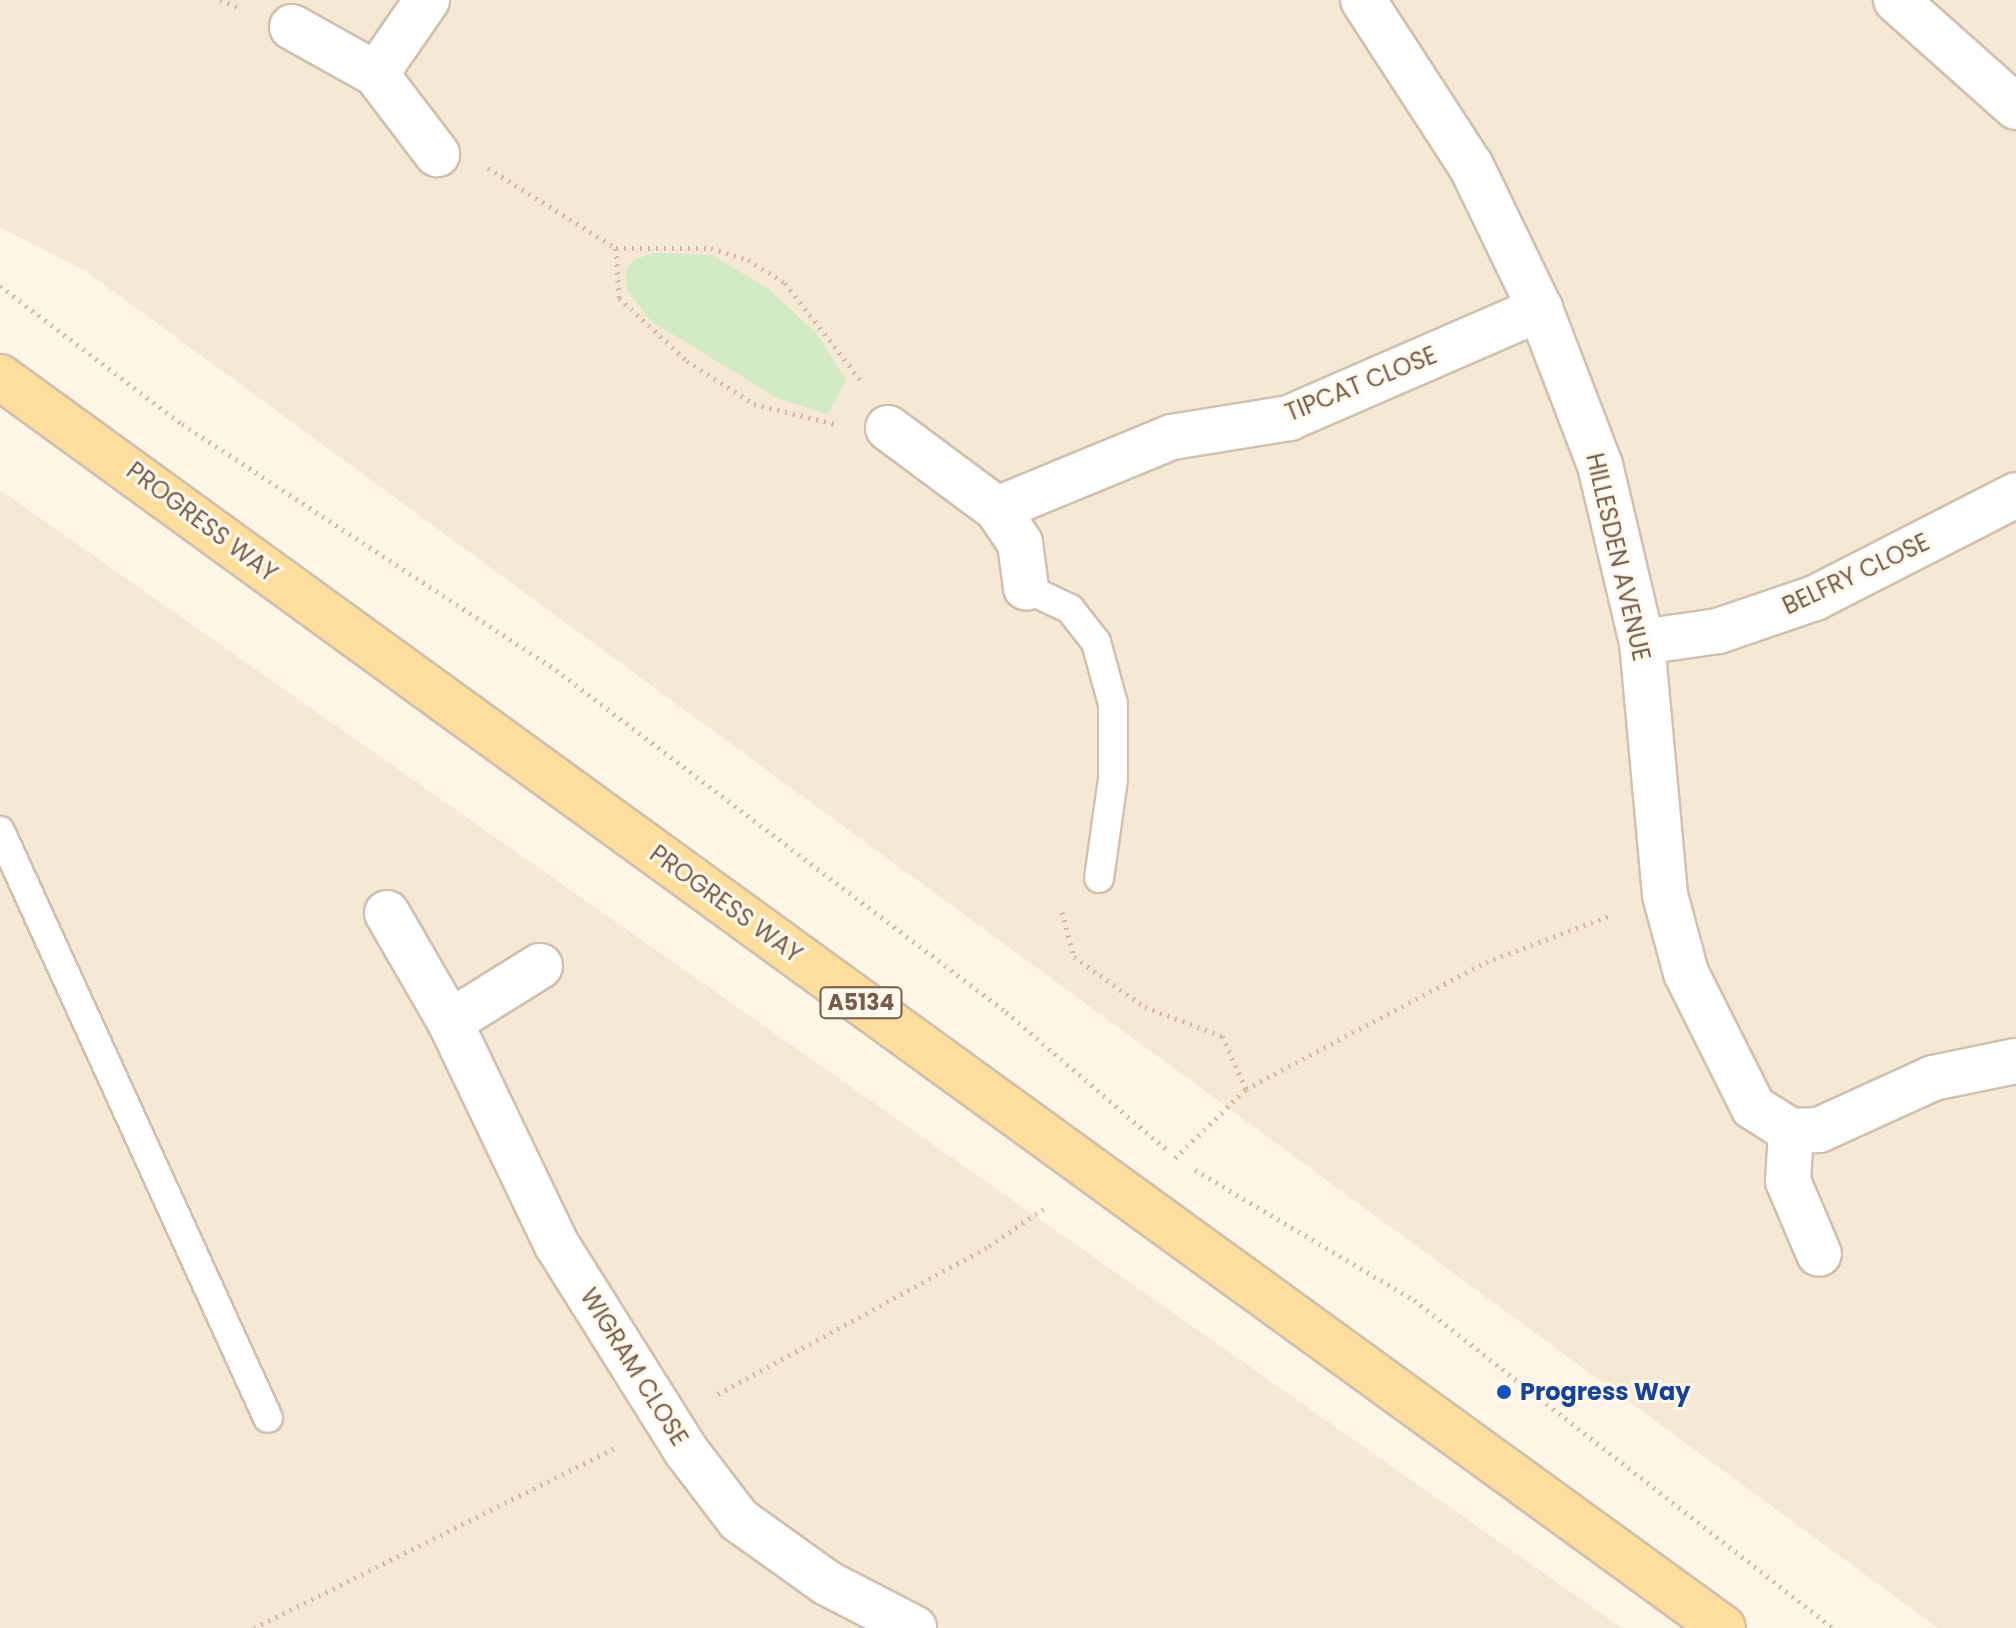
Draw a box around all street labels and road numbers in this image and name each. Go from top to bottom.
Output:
street label: TIPCAT CLOSE [1281,340,1441,428]
street label: HILLESDEN AVENUE [1580,450,1656,664]
street label: PROGRESS WAY [121,456,283,588]
street label: BELFRY CLOSE [1778,527,1934,621]
street label: PROGRESS WAY [644,839,808,969]
road number: A5134 [819,985,903,1021]
street label: WIGRAM CLOSE [574,1283,694,1451]

